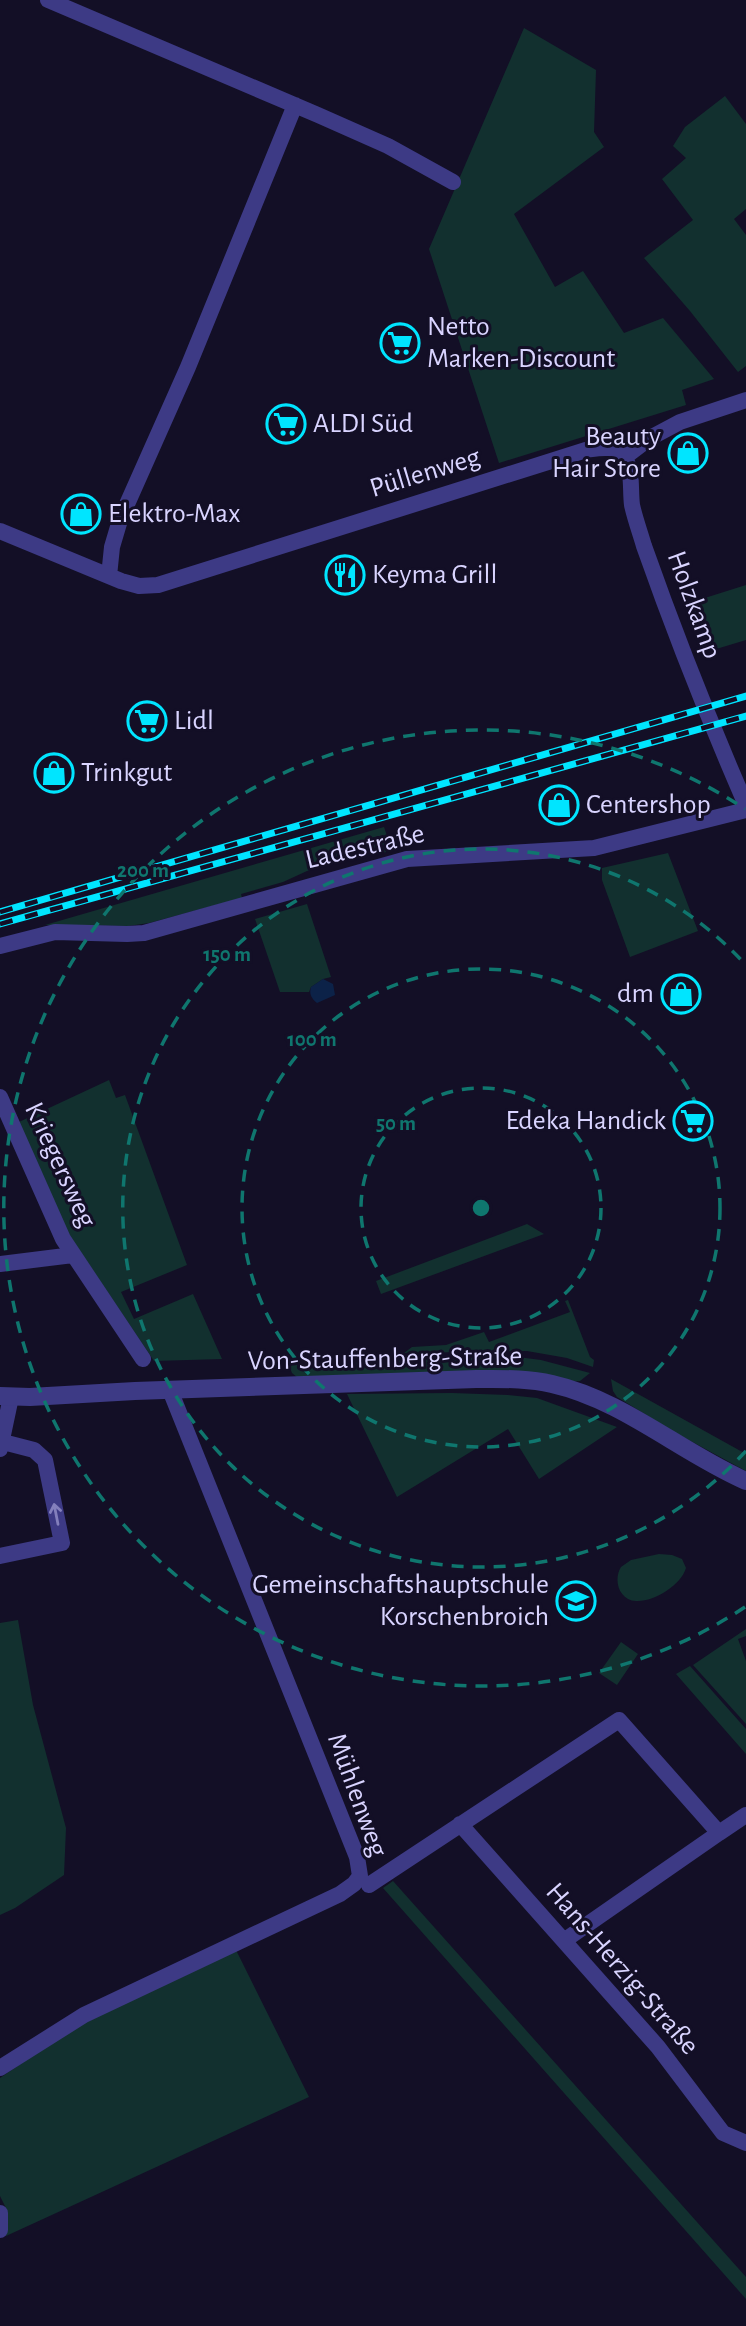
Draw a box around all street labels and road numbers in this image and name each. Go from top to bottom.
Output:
street label: Püllenweg [366,443,484,503]
street label: Holzkamp [662,547,726,663]
street label: Ladestraße [303,820,427,874]
street label: Kriegersweg [19,1098,101,1232]
street label: Von-Stauffenberg-Straße [247,1343,523,1375]
street label: Mühlenweg [322,1730,392,1861]
street label: Hans-Herzig-Straße [540,1878,704,2060]

